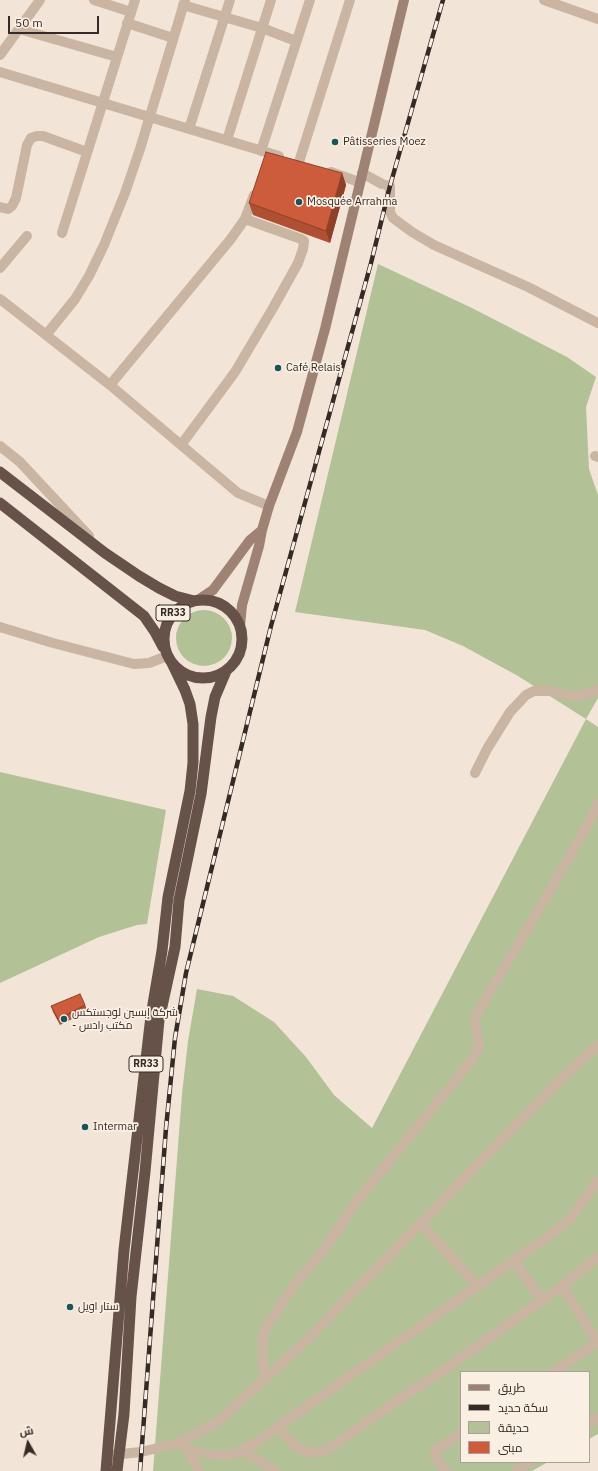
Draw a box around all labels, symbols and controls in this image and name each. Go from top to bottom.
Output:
scale bar [10,8,101,34]
text: 50 m [15,15,43,30]
place label: Pâtisseries Moez [343,135,426,149]
marker: Pâtisseries Moez [330,137,340,147]
place label: Mosquée Arrahma [307,195,397,209]
marker: Mosquée Arrahma [294,197,304,207]
place label: Café Relais [286,361,341,375]
marker: Café Relais [273,363,283,373]
road number: RR33 [156,605,190,621]
place label: شركة إبسين لوجستكس - مكتب رادس [72,1006,178,1032]
marker: شركة إبسين لوجستكس - مكتب رادس [59,1014,69,1024]
road number: RR33 [129,1056,163,1072]
place label: Intermar [93,1120,137,1134]
marker: Intermar [80,1122,90,1132]
place label: ستار اويل [78,1300,119,1314]
marker: ستار اويل [65,1302,75,1312]
legend [460,1371,590,1463]
text: طريق [498,1380,525,1395]
text: سكة حديد [498,1400,548,1415]
text: حديقة [498,1420,529,1435]
north arrow [8,1423,48,1463]
text: ش [18,1423,34,1439]
text: مبنى [498,1440,523,1455]

